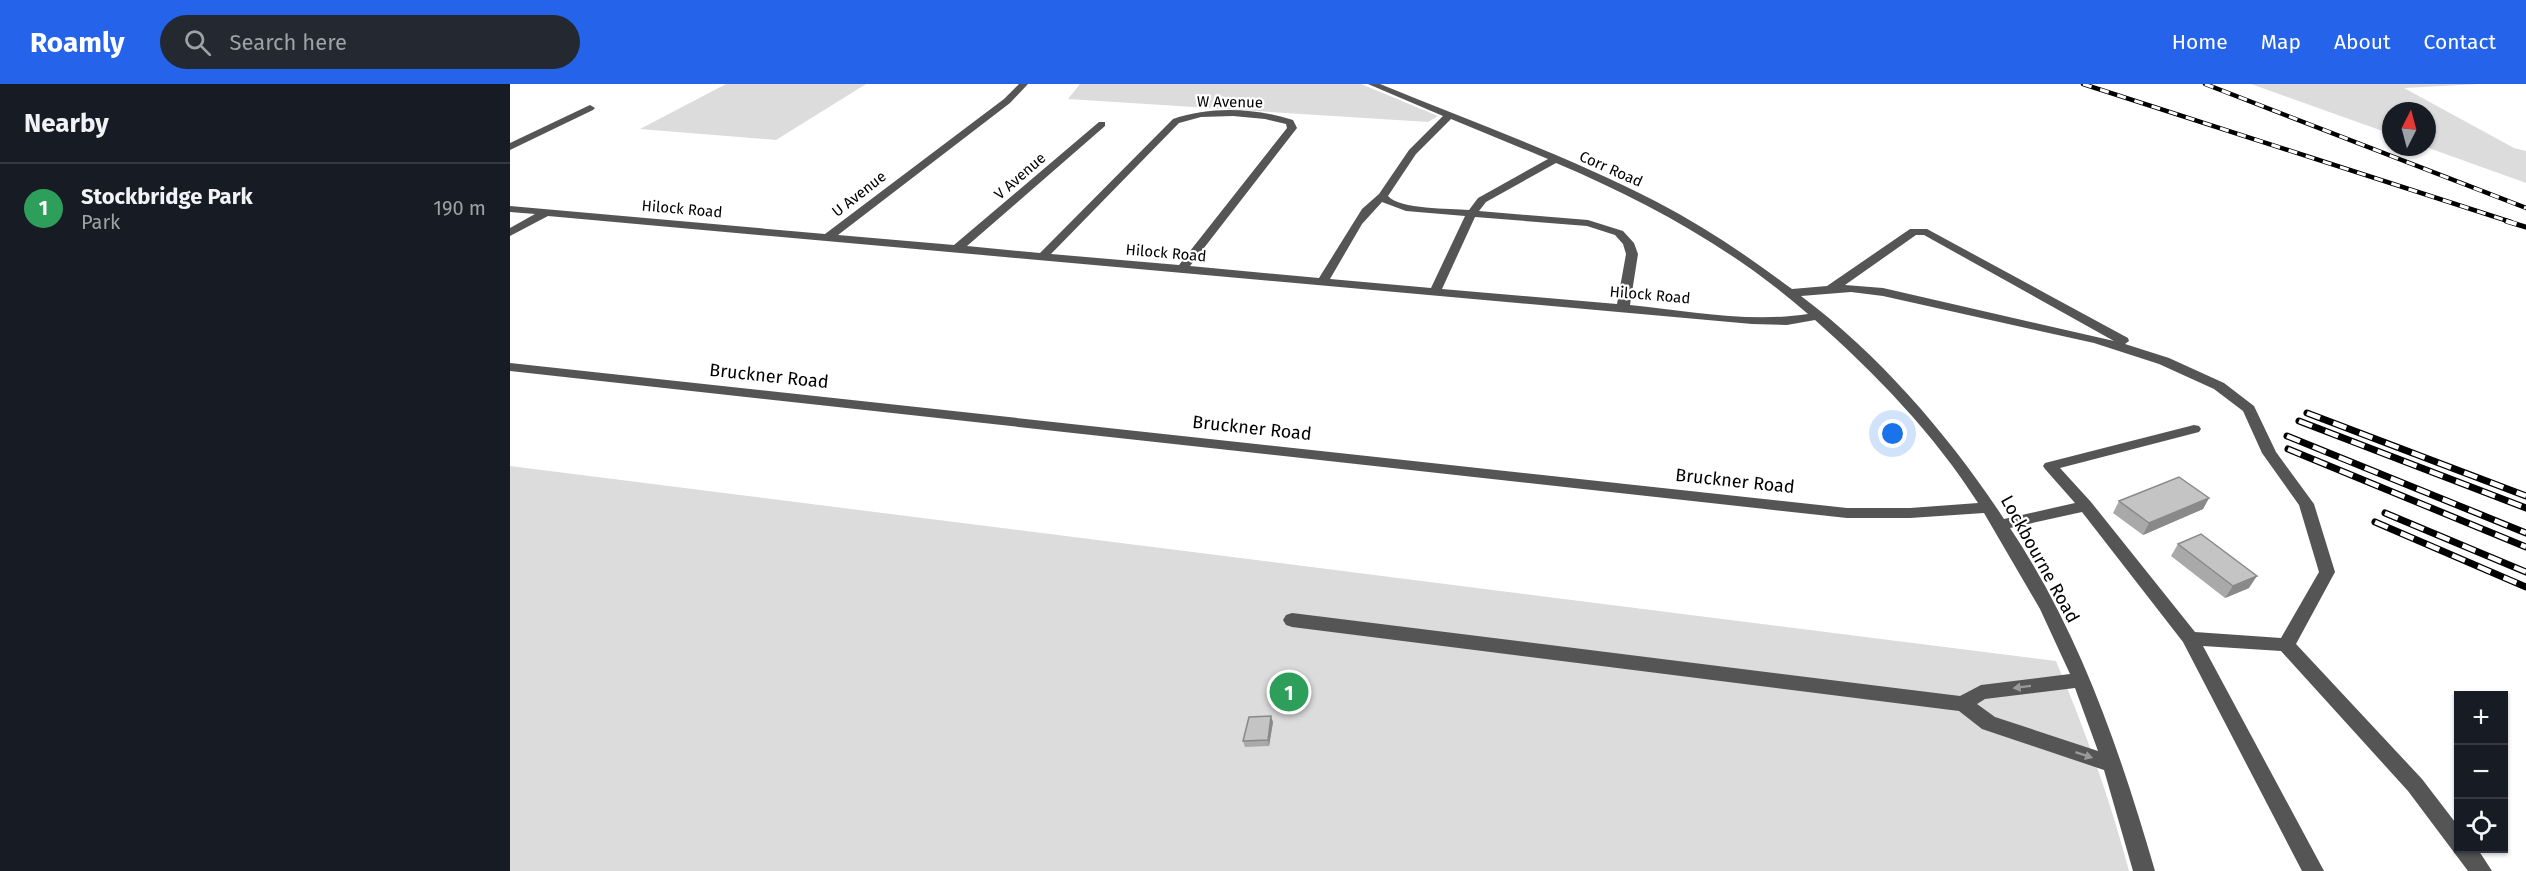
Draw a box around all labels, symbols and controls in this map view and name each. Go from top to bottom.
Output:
search box [160,15,580,69]
text: Roamly [30,26,124,59]
icon: search [181,26,214,59]
text: Search here [229,29,347,56]
text: Home [2172,29,2228,55]
text: Map [2261,29,2301,55]
text: About [2334,29,2391,55]
text: Contact [2424,29,2496,55]
street label: W Avenue [1197,92,1263,112]
north arrow [2382,102,2436,156]
text: Nearby [24,108,109,139]
street label: Corr Road [1577,147,1645,191]
street label: V Avenue [991,149,1049,203]
street label: U Avenue [828,167,890,221]
text: Stockbridge Park [81,183,253,210]
text: 1 [39,196,48,220]
text: 190 m [433,196,486,220]
street label: Hilock Road [641,197,723,221]
text: Park [81,210,120,234]
street label: Hilock Road [1125,241,1207,265]
street label: Hilock Road [1609,283,1691,307]
street label: Bruckner Road [708,359,830,393]
street label: Bruckner Road [1191,411,1313,445]
your location [1878,419,1907,448]
street label: Bruckner Road [1674,464,1796,498]
street label: Lockbourne Road [1996,492,2084,626]
pin: 1 [1270,670,1308,714]
one-way arrow [2013,682,2032,692]
map controls [2454,691,2508,853]
button: + [2454,691,2508,745]
button: − [2454,745,2508,799]
one-way arrow [2075,750,2093,760]
button: locate [2454,799,2508,853]

